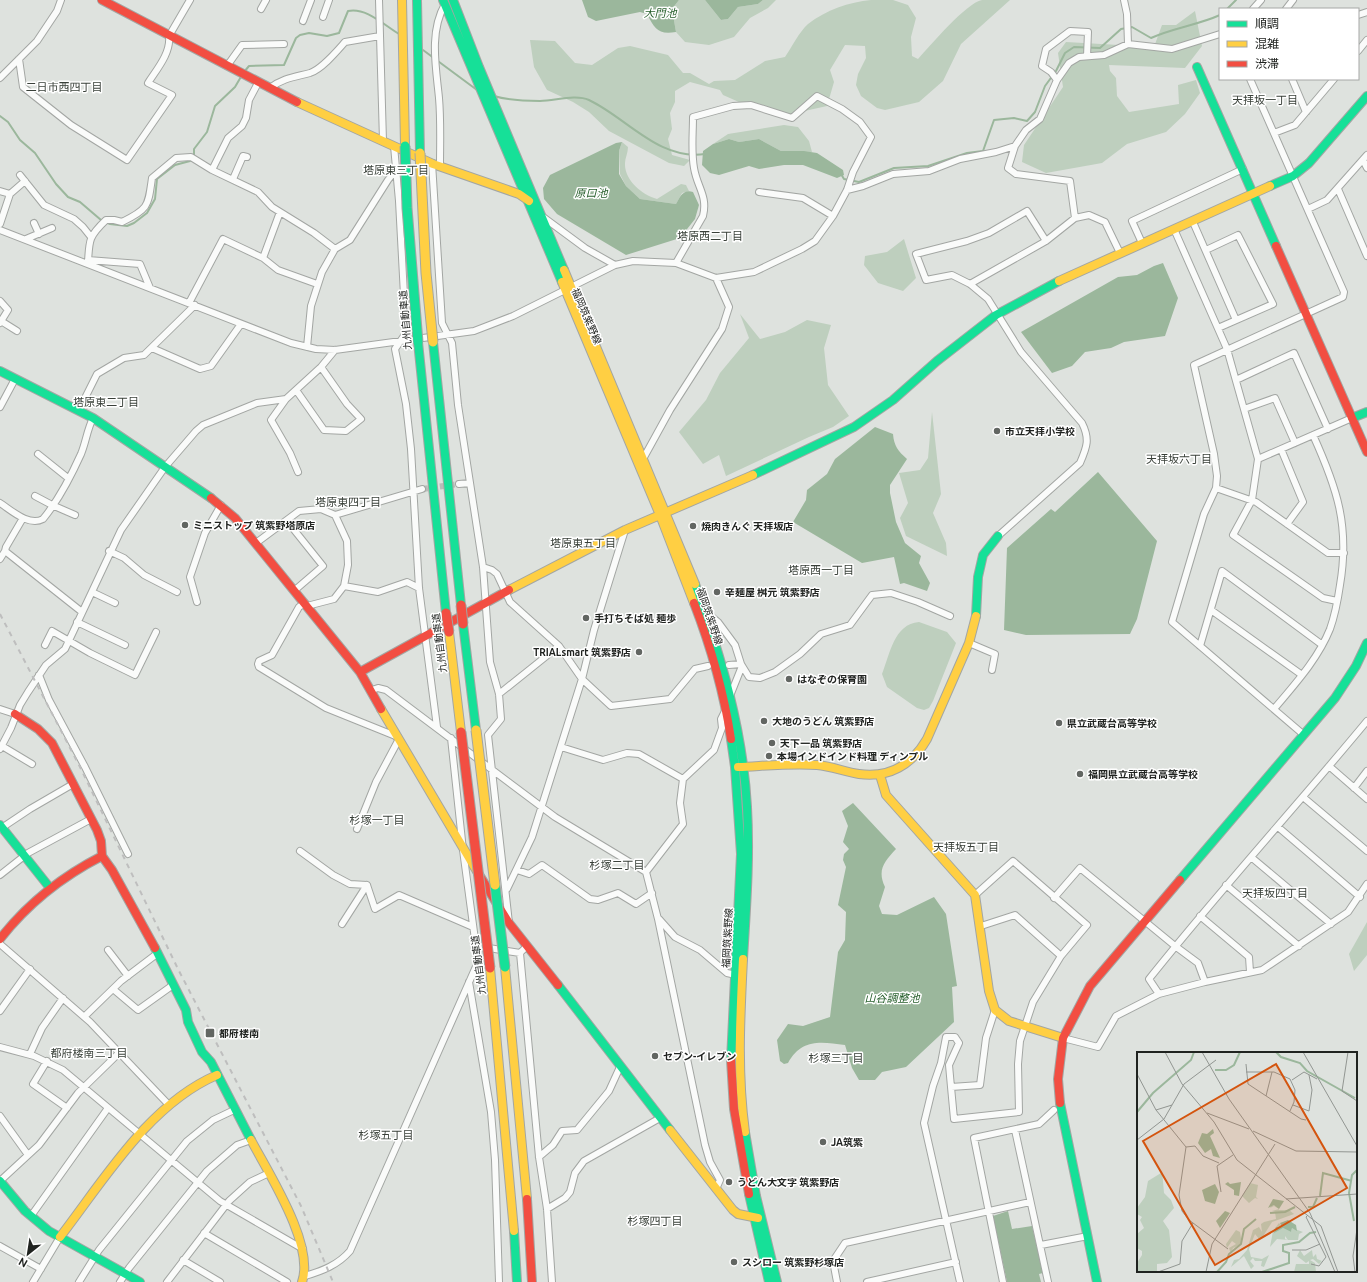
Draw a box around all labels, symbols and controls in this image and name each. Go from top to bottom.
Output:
water label: 大門池 [644,7,677,19]
legend [1219,8,1359,80]
text: 順調 [1255,17,1279,30]
text: 混雑 [1255,37,1279,50]
text: 渋滞 [1255,57,1279,70]
district label: 二日市西四丁目 [26,81,103,93]
district label: 天拝坂一丁目 [1232,94,1298,106]
district label: 塔原東三丁目 [363,164,429,176]
water label: 原口池 [575,187,608,199]
district label: 塔原西二丁目 [677,230,743,242]
street label: 福岡筑紫野線 [570,286,603,346]
street label: 九州自動車道 [397,290,414,350]
district label: 塔原東二丁目 [73,396,139,408]
marker: 市立天拝小学校 [992,426,1002,436]
place label: 市立天拝小学校 [1005,426,1075,437]
district label: 天拝坂六丁目 [1146,453,1212,465]
district label: 塔原東四丁目 [315,496,381,508]
marker: ミニストップ 筑紫野塔原店 [180,520,190,530]
place label: ミニストップ 筑紫野塔原店 [193,520,315,531]
marker: 焼肉きんぐ 天拝坂店 [688,521,698,531]
place label: 焼肉きんぐ 天拝坂店 [701,521,793,532]
district label: 塔原東五丁目 [550,537,616,549]
district label: 塔原西一丁目 [788,564,854,576]
street label: 福岡筑紫野線 [695,586,724,646]
marker: 辛麺屋 桝元 筑紫野店 [712,587,722,597]
place label: 辛麺屋 桝元 筑紫野店 [725,587,820,598]
street label: 九州自動車道 [430,612,449,673]
marker: 手打ちそば処 麺歩 [581,613,591,623]
place label: 手打ちそば処 麺歩 [594,613,676,624]
place label: TRIALsmart 筑紫野店 [533,647,631,658]
marker: TRIALsmart 筑紫野店 [634,647,644,657]
marker: はなぞの保育園 [784,674,794,684]
place label: はなぞの保育園 [797,674,867,685]
marker: 大地のうどん 筑紫野店 [759,716,769,726]
place label: 大地のうどん 筑紫野店 [772,716,874,727]
marker: 県立武蔵台高等学校 [1054,718,1064,728]
place label: 県立武蔵台高等学校 [1067,718,1157,729]
marker: 天下一品 筑紫野店 [767,738,777,748]
place label: 天下一品 筑紫野店 [780,738,862,749]
marker: 本場インドインド料理 ディンプル [764,751,774,761]
place label: 本場インドインド料理 ディンプル [776,751,928,762]
marker: 福岡県立武蔵台高等学校 [1075,769,1085,779]
place label: 福岡県立武蔵台高等学校 [1088,769,1198,780]
district label: 杉塚一丁目 [350,814,405,826]
district label: 天拝坂五丁目 [933,841,999,853]
district label: 杉塚二丁目 [590,859,645,871]
district label: 天拝坂四丁目 [1242,887,1308,899]
street label: 福岡筑紫野線 [720,908,735,968]
street label: 九州自動車道 [469,934,488,995]
water label: 山谷調整池 [865,992,920,1004]
marker: 都府楼南 [204,1027,216,1039]
place label: 都府楼南 [219,1028,259,1039]
district label: 都府楼南三丁目 [51,1047,128,1059]
marker: セブン-イレブン [650,1051,660,1061]
place label: セブン-イレブン [663,1051,736,1062]
district label: 杉塚三丁目 [809,1052,864,1064]
inset map [1137,1052,1357,1272]
district label: 杉塚五丁目 [359,1129,414,1141]
marker: JA筑紫 [818,1137,828,1147]
place label: JA筑紫 [831,1137,863,1148]
marker: うどん大文字 筑紫野店 [724,1177,734,1187]
place label: うどん大文字 筑紫野店 [737,1177,839,1188]
district label: 杉塚四丁目 [628,1215,683,1227]
north arrow [8,1234,48,1274]
text: N [16,1255,30,1270]
marker: スシロー 筑紫野杉塚店 [729,1257,739,1267]
place label: スシロー 筑紫野杉塚店 [742,1257,844,1268]

